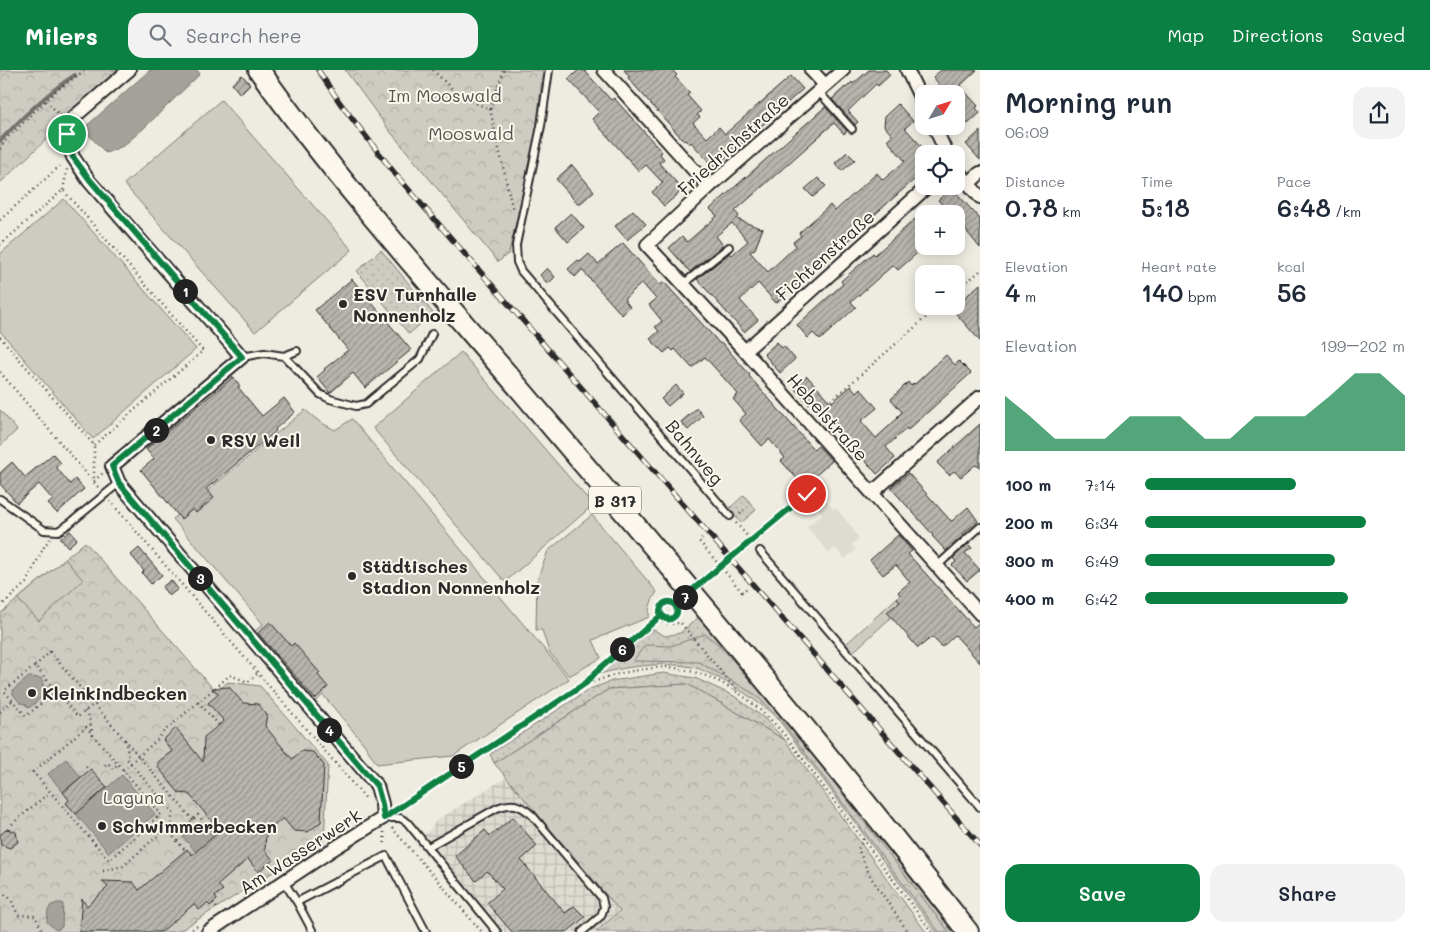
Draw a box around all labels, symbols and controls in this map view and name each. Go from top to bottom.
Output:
search box [128,13,478,58]
text: Milers [25,20,98,51]
icon: search [146,21,174,49]
text: Search here [186,23,302,48]
text: Map [1167,23,1204,47]
text: Directions [1232,23,1324,47]
text: Saved [1352,23,1405,47]
park label: Im Mooswald [388,83,502,107]
text: Morning run [1005,84,1172,120]
north arrow [915,85,965,135]
map controls [915,85,965,315]
button: share [1353,87,1405,139]
street label: Friedrichstraße [672,88,794,200]
pin [46,113,88,155]
icon: arrive [53,120,81,148]
park label: Mooswald [428,121,514,145]
text: 06:09 [1005,121,1049,142]
button: locate [915,145,965,195]
text: Distance [1005,172,1065,191]
text: Time [1141,172,1173,191]
text: Pace [1277,172,1311,191]
text: 0.78 [1005,191,1058,223]
text: 5:18 [1141,191,1190,223]
text: 6:48 [1277,191,1331,223]
text: km [1058,202,1081,221]
text: /km [1331,202,1361,221]
street label: Fichtenstraße [771,204,879,306]
button: + [915,205,965,255]
text: Elevation [1005,257,1068,276]
text: Heart rate [1141,257,1217,276]
text: kcal [1277,257,1305,276]
button: − [915,265,965,315]
text: 4 [1005,276,1020,308]
text: 140 [1141,276,1183,308]
text: 56 [1277,276,1307,308]
pin: 1 [172,278,198,304]
text: 1 [182,282,189,301]
place label: ESV Turnhalle Nonnenholz [353,282,477,327]
text: m [1020,287,1036,306]
text: bpm [1183,287,1217,306]
marker: ESV Turnhalle Nonnenholz [337,298,349,310]
text: Elevation [1005,335,1077,356]
text: 199–202 m [1320,335,1405,356]
street label: Hebelstraße [782,368,874,466]
street label: Bahnweg [661,414,729,490]
pin: 2 [144,418,168,442]
text: 2 [153,421,160,440]
place label: RSV Weil [221,428,300,452]
marker: RSV Weil [205,434,217,446]
pin [786,473,828,515]
text: 100 m [1005,474,1051,495]
text: 7:14 [1085,474,1115,495]
icon: check [793,480,821,508]
road number: B 317 [589,486,641,514]
text: 200 m [1005,512,1053,533]
text: 6:34 [1085,512,1118,533]
text: 300 m [1005,550,1054,571]
text: 6:49 [1085,550,1118,571]
place label: Städtisches Stadion Nonnenholz [362,554,540,599]
pin: 3 [188,566,212,590]
text: 3 [196,569,205,588]
marker: Städtisches Stadion Nonnenholz [346,570,358,582]
pin: 7 [672,584,698,610]
text: 7 [682,588,689,607]
text: 400 m [1005,588,1054,609]
text: 6:42 [1085,588,1118,609]
pin: 6 [610,636,634,662]
text: 6 [618,640,627,659]
place label: Kleinkindbecken [42,681,187,705]
marker: Kleinkindbecken [26,687,38,699]
pin: 4 [316,718,342,742]
text: 4 [325,721,334,740]
pin: 5 [448,754,474,778]
text: 5 [457,757,466,776]
park label: Laguna [103,785,165,809]
street label: Am Wasserwerk [234,803,366,899]
place label: Schwimmerbecken [112,814,277,838]
marker: Schwimmerbecken [96,820,108,832]
button: Save [1005,864,1200,922]
button: Share [1210,864,1405,922]

